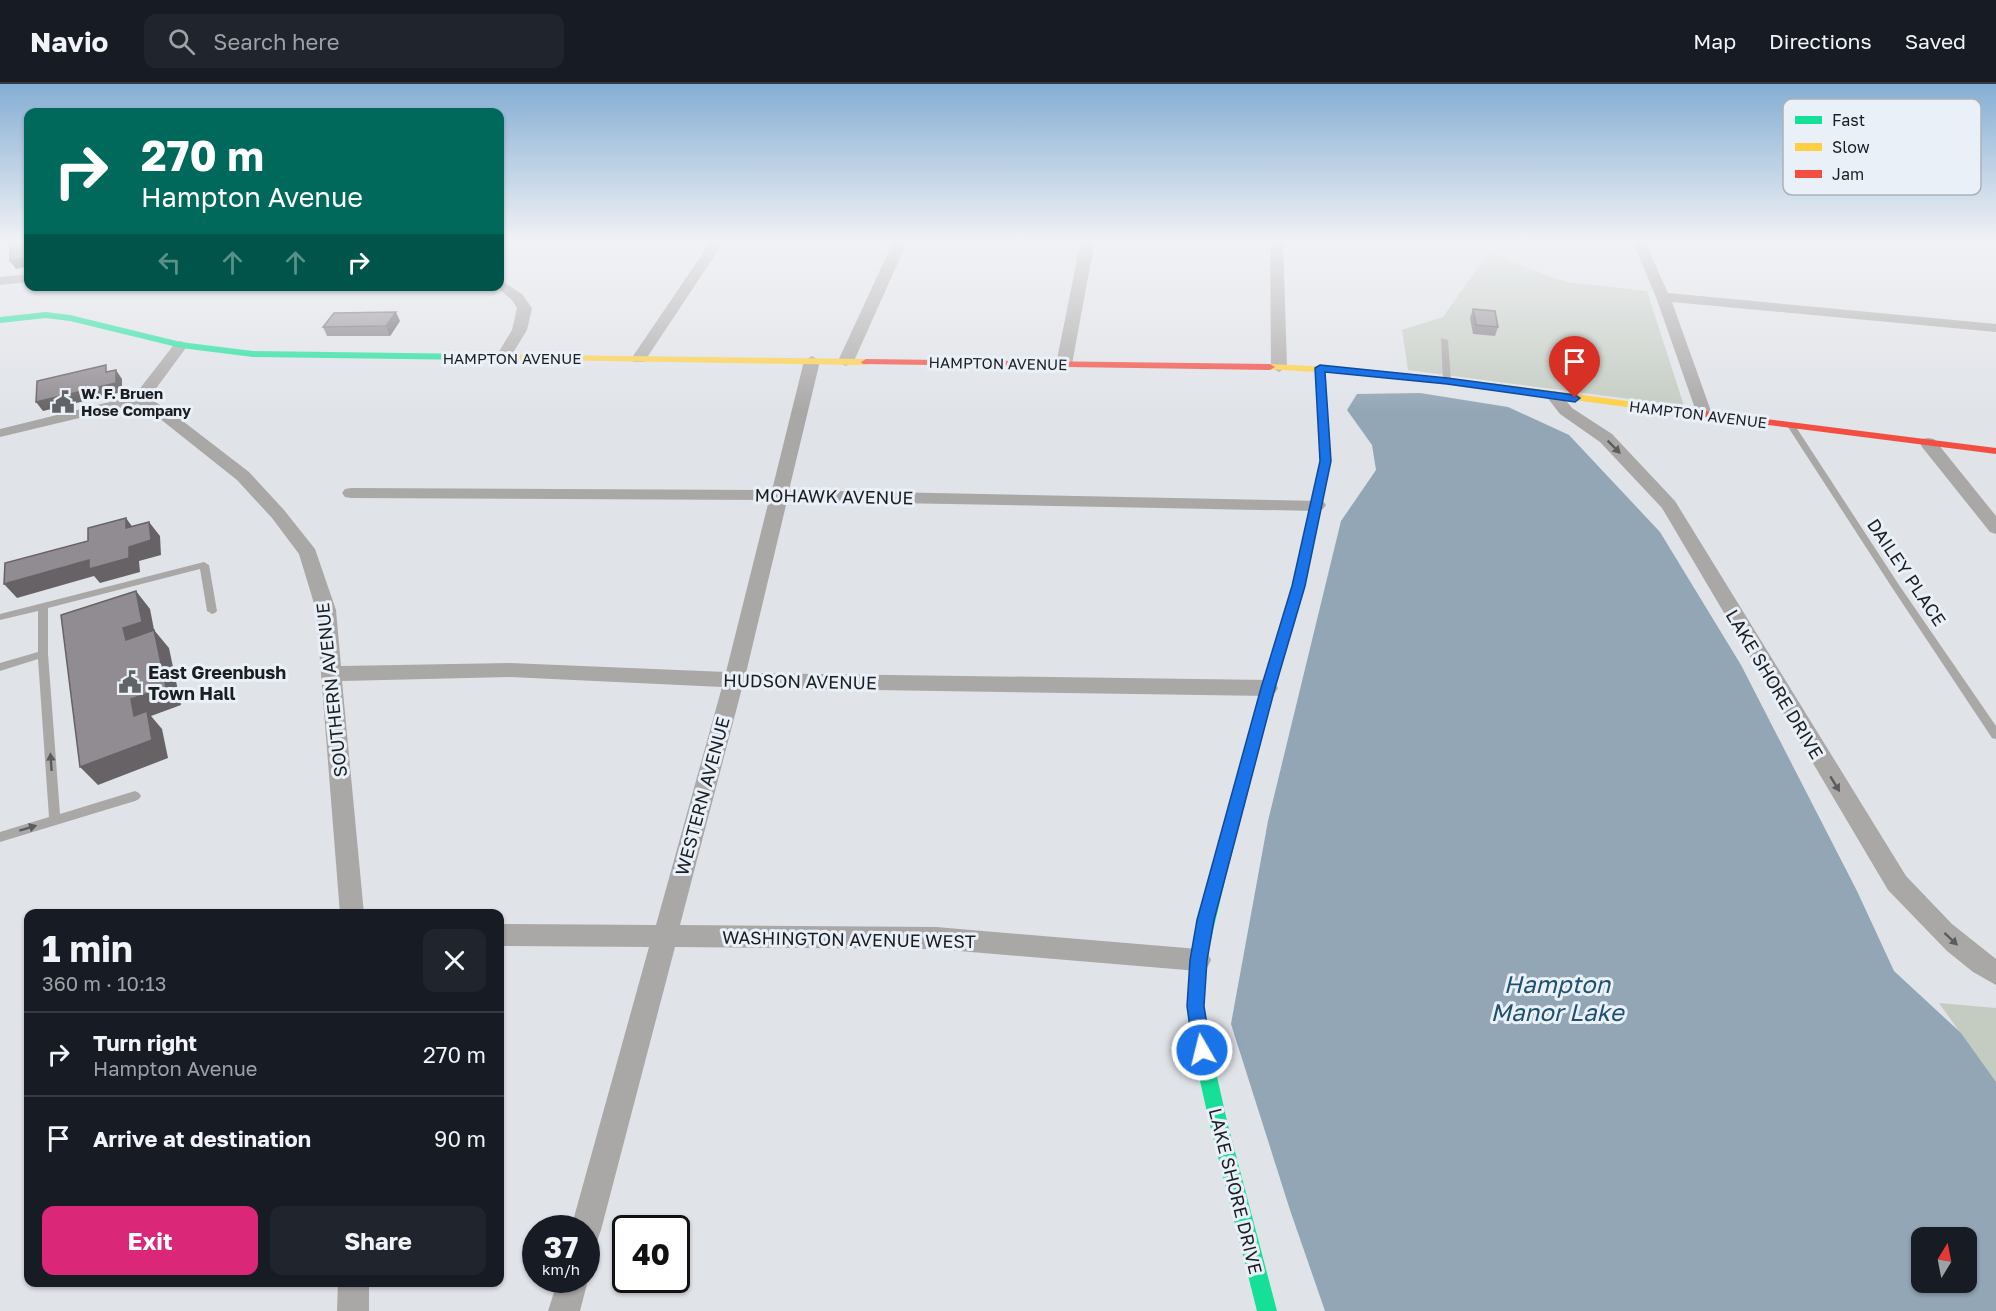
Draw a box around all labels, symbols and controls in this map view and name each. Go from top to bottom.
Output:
search box [144,14,564,68]
text: Navio [30,25,108,58]
icon: search [165,25,198,58]
text: Search here [213,28,339,55]
text: Map [1693,28,1736,54]
text: Directions [1769,28,1872,54]
text: Saved [1905,28,1966,54]
legend [1783,99,1981,195]
text: Fast [1832,110,1865,130]
text: 270 m [141,130,264,180]
icon: right [42,132,120,210]
text: Slow [1832,137,1870,157]
text: Jam [1832,164,1864,184]
text: Hampton Avenue [141,181,363,213]
icon: left [153,246,186,279]
icon: ahead [216,246,249,279]
icon: ahead [279,246,312,279]
icon: right [342,246,375,279]
pin [1549,336,1600,398]
icon: arrive [1558,345,1591,378]
street label: HAMPTON AVENUE [443,349,581,367]
street label: HAMPTON AVENUE [929,353,1067,373]
place label: W. F. Bruen Hose Company [81,384,191,419]
public building icon: W. F. Bruen Hose Company [50,389,76,415]
street label: HAMPTON AVENUE [1628,397,1768,431]
one-way arrow [1607,439,1621,453]
street label: MOHAWK AVENUE [754,484,914,508]
street label: DAILEY PLACE [1863,514,1951,630]
street label: SOUTHERN AVENUE [311,602,351,778]
street label: LAKE SHORE DRIVE [1722,605,1828,763]
place label: East Greenbush Town Hall [148,661,286,704]
public building icon: East Greenbush Town Hall [117,669,143,695]
street label: HUDSON AVENUE [723,669,877,693]
street label: WESTERN AVENUE [670,714,734,878]
one-way arrow [46,752,56,771]
one-way arrow [1830,776,1841,792]
one-way arrow [19,823,37,833]
street label: WASHINGTON AVENUE WEST [722,926,976,952]
text: 1 min [42,927,133,970]
button: close [423,929,486,992]
one-way arrow [1944,932,1959,946]
water label: Hampton Manor Lake [1490,969,1626,1026]
text: 360 m · 10:13 [42,971,166,995]
position arrow [1170,1018,1234,1082]
text: Turn right [93,1029,197,1056]
icon: right [42,1038,75,1071]
text: 270 m [423,1041,486,1068]
text: Hampton Avenue [93,1056,257,1080]
street label: LAKE SHORE DRIVE [1205,1106,1267,1276]
icon: arrive [42,1122,75,1155]
text: Arrive at destination [93,1125,311,1152]
text: 90 m [434,1125,486,1152]
button: Exit [42,1206,258,1275]
button: Share [270,1206,486,1275]
speed limit sign: 40 [612,1215,690,1293]
north arrow [1911,1227,1977,1293]
map controls [1911,1227,1977,1293]
text: 37 [544,1229,578,1265]
text: km/h [542,1260,580,1278]

